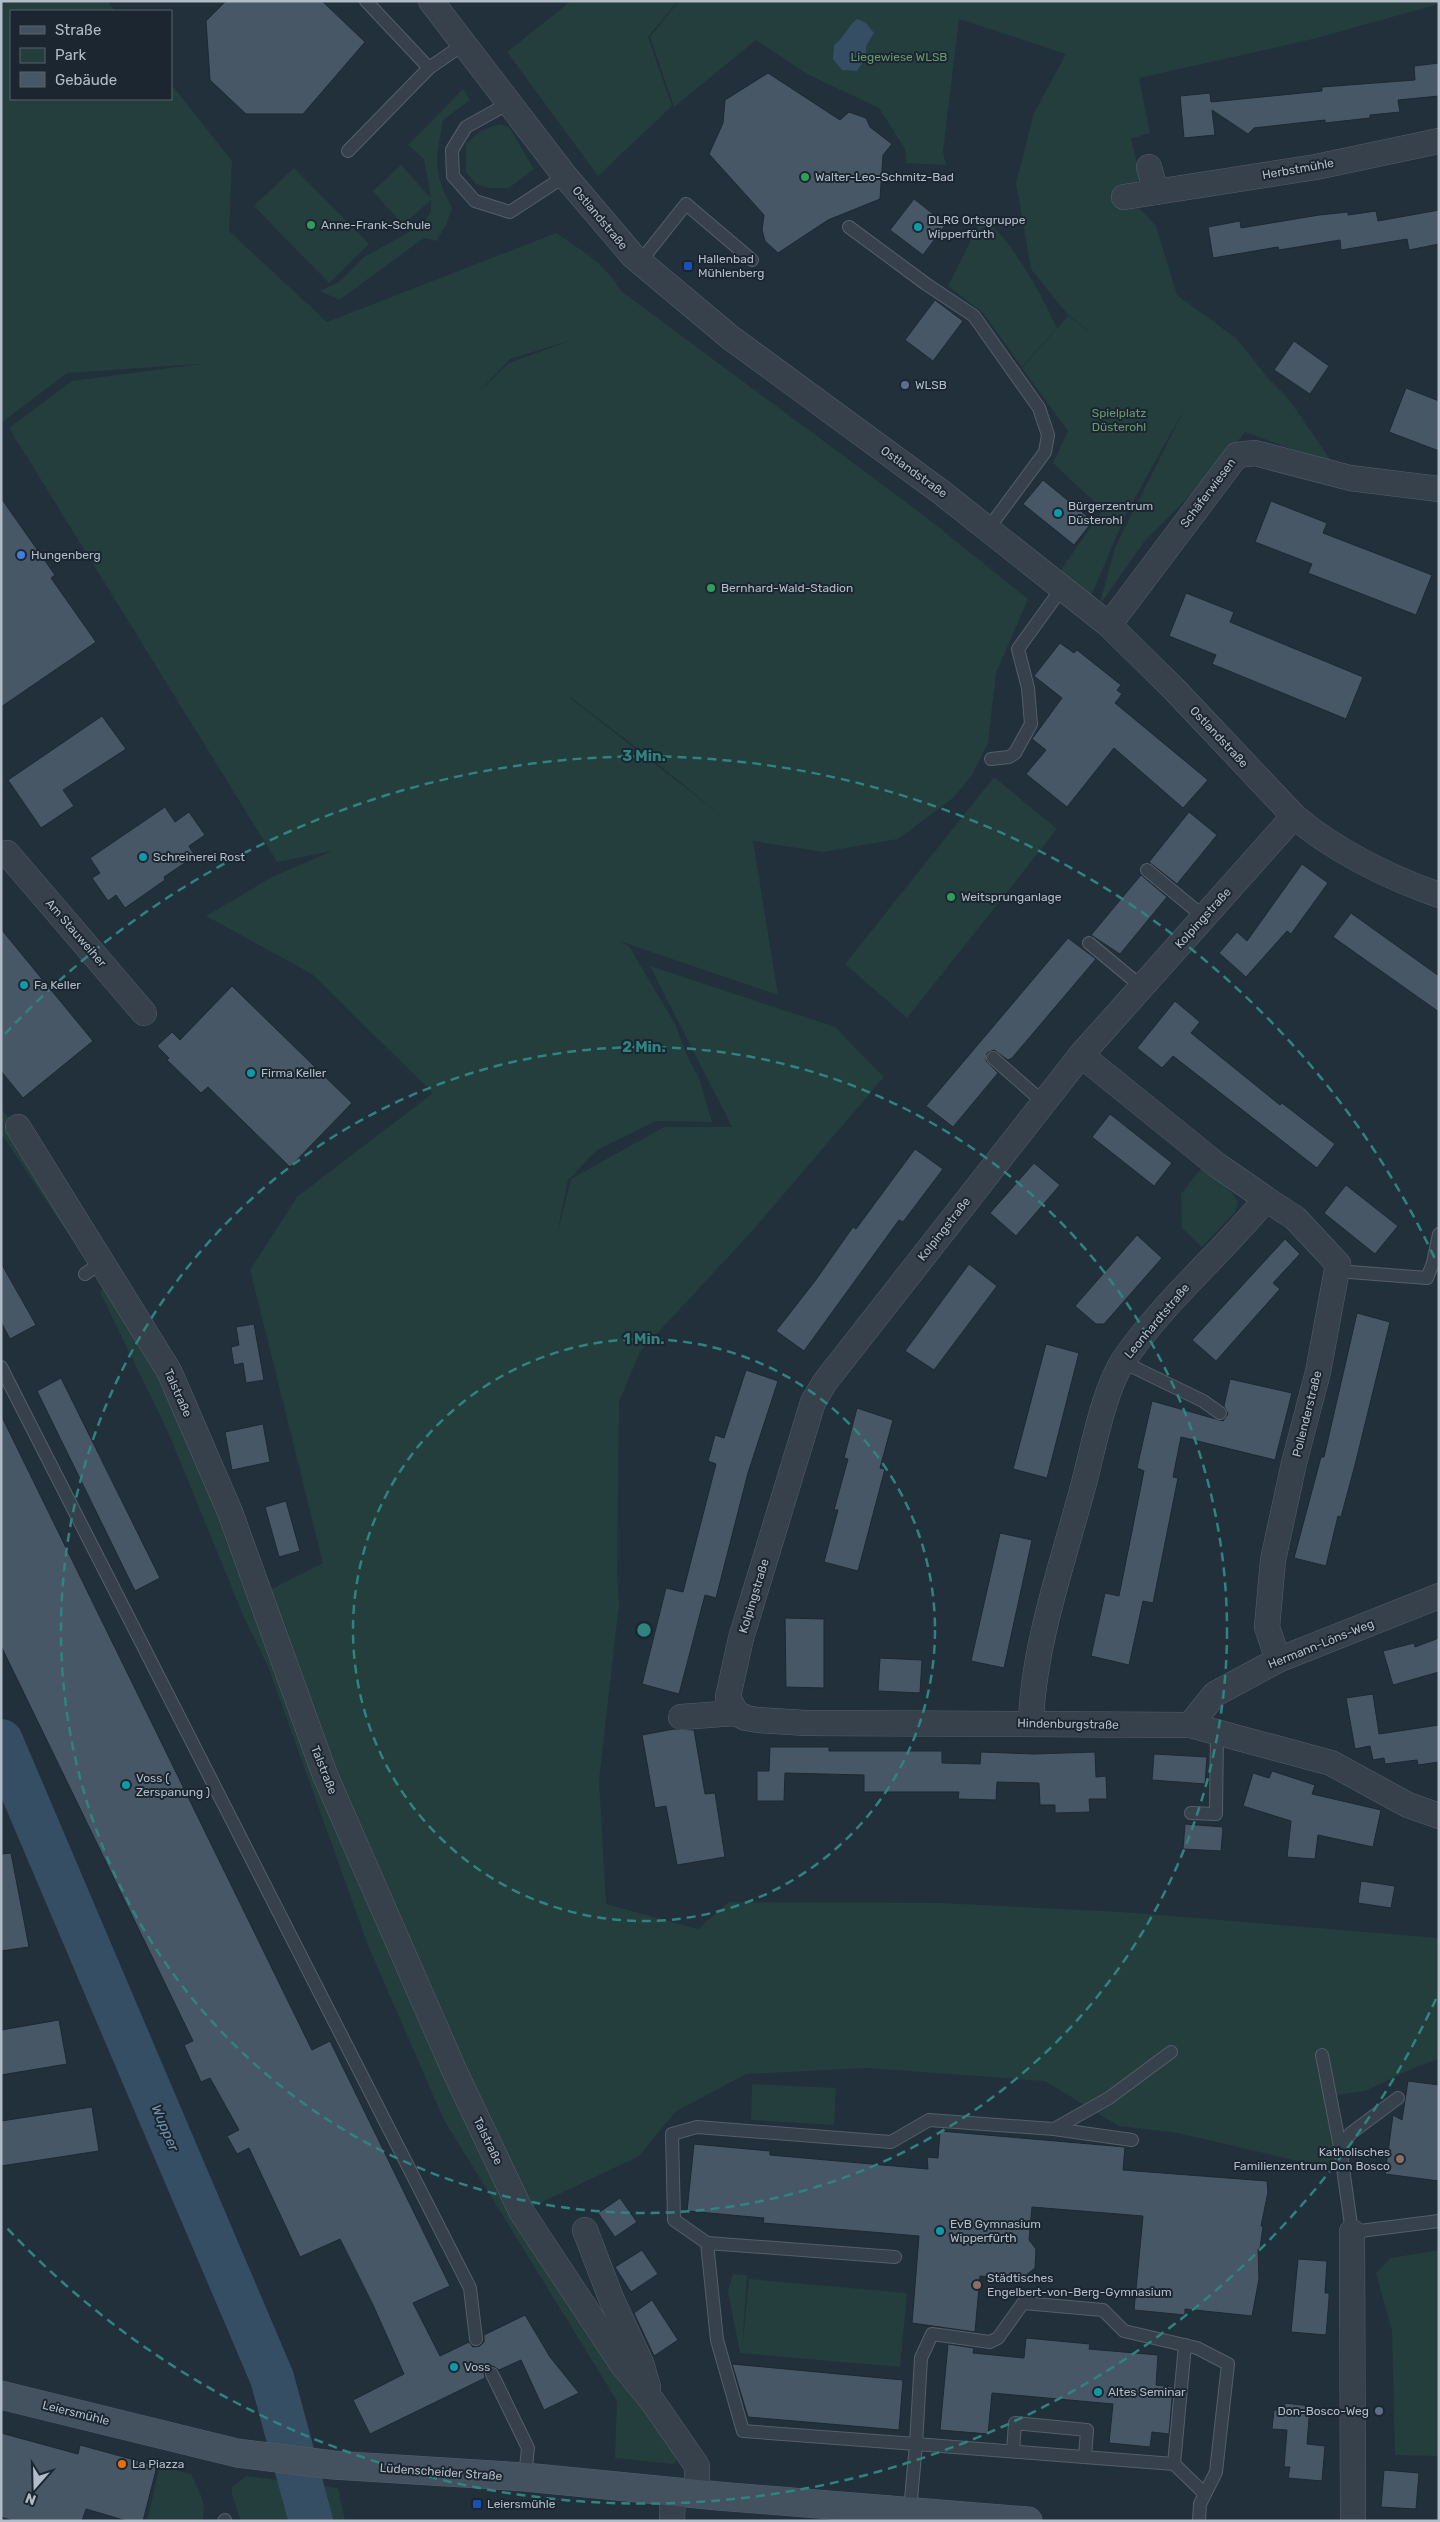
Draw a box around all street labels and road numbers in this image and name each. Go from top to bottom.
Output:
street label: Herbstmühle [1261,156,1335,182]
street label: Ostlandstraße [569,183,631,253]
street label: Ostlandstraße [878,443,950,501]
street label: Schäferwiesen [1177,456,1239,530]
street label: Ostlandstraße [1187,703,1251,771]
street label: Kolpingstraße [1172,885,1234,951]
street label: Am Stauweiher [43,896,110,970]
street label: Kolpingstraße [915,1194,973,1264]
street label: Leonhardtstraße [1122,1281,1193,1361]
street label: Talstraße [161,1367,195,1419]
street label: Pollenderstraße [1290,1369,1325,1459]
street label: Kolpingstraße [736,1557,772,1635]
street label: Hermann-Löns-Weg [1266,1616,1376,1672]
street label: Hindenburgstraße [1017,1716,1119,1732]
street label: Talstraße [308,1744,340,1797]
street label: Talstraße [471,2115,506,2167]
street label: Leiersmühle [41,2398,111,2428]
street label: Lüdenscheider Straße [379,2461,503,2483]

